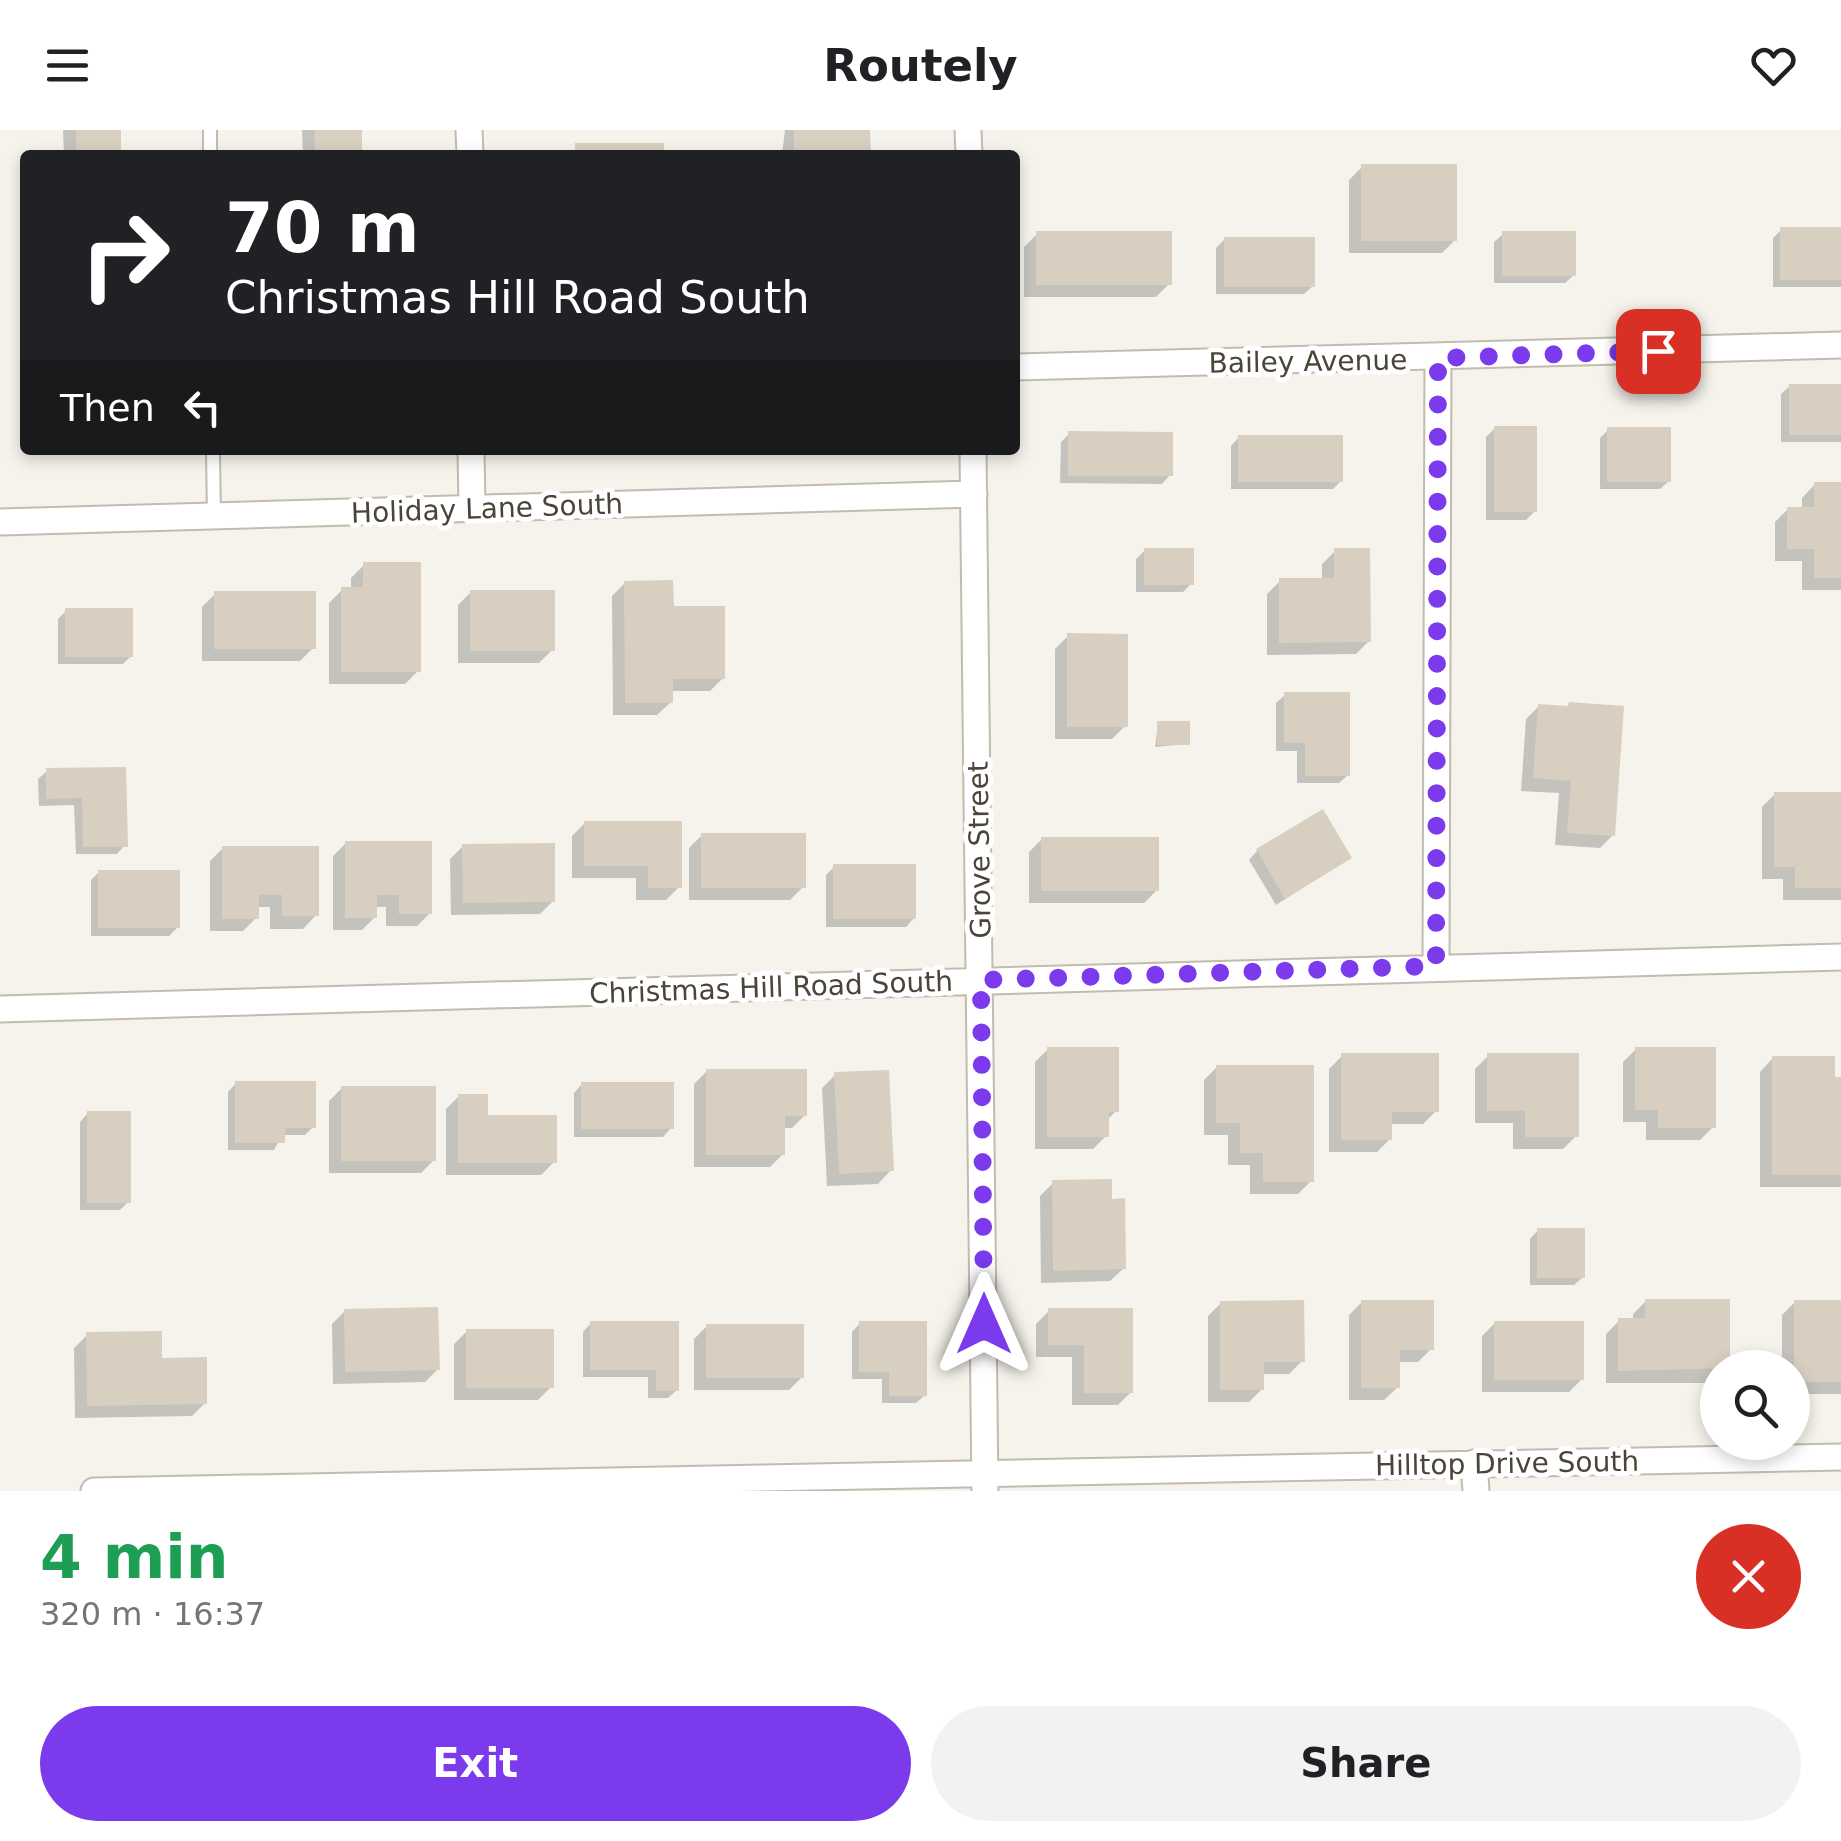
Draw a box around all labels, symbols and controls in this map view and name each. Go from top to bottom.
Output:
icon: menu [40,38,95,93]
icon: heart [1746,38,1801,93]
text: Routely [823,39,1018,92]
text: 70 m [225,187,420,269]
icon: right [60,190,190,320]
text: Christmas Hill Road South [225,271,810,324]
pin [1616,309,1701,394]
icon: arrive [1631,324,1686,379]
street label: Bailey Avenue [1208,343,1408,380]
icon: left [175,380,230,435]
text: Then [60,386,155,430]
street label: Holiday Lane South [350,487,624,530]
street label: Grove Street [961,761,998,939]
street label: Christmas Hill Road South [589,965,953,1010]
position arrow [932,1272,1036,1376]
map controls [1700,1350,1810,1460]
button: search [1700,1350,1810,1460]
street label: Hilltop Drive South [1375,1445,1639,1482]
text: 4 min [40,1522,228,1592]
button: close [1696,1524,1801,1629]
text: 320 m · 16:37 [40,1595,265,1633]
button: Exit [40,1706,911,1821]
button: Share [931,1706,1801,1821]

